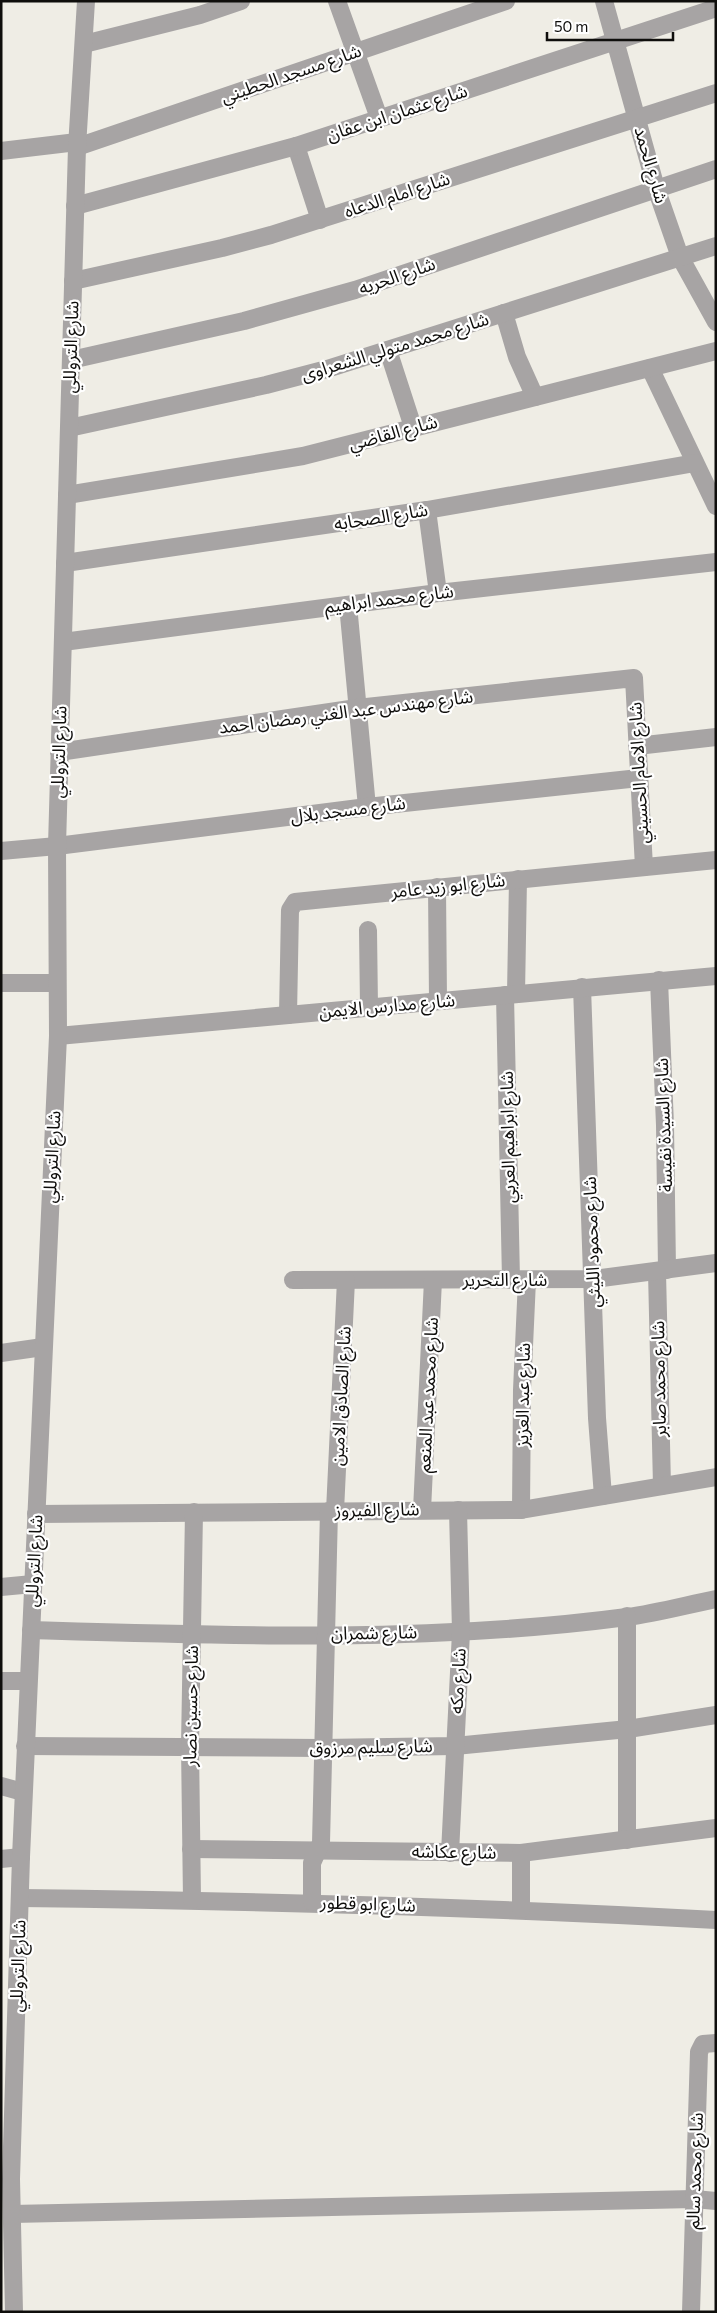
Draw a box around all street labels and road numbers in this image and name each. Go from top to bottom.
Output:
street label: شارع مسجد الحطيني [218,39,365,111]
street label: شارع عثمان ابن عفان [323,79,471,149]
street label: شارع الحمد [627,124,673,207]
street label: شارع امام الدعاه [341,167,454,225]
street label: شارع الحريه [355,252,439,302]
street label: شارع التروللي [57,300,87,394]
street label: شارع محمد متولي الشعراوى [298,307,492,389]
street label: شارع القاضي [346,410,441,458]
street label: شارع الصحابه [332,498,430,538]
street label: شارع محمد ابراهيم [323,579,455,621]
street label: شارع مهندس عبد الغني رمضان احمد [218,685,475,741]
street label: شارع الامام الحسيني [623,701,657,845]
street label: شارع التروللي [45,705,75,799]
street label: شارع مسجد بلال [289,791,407,831]
street label: شارع ابو زيد عامر [389,868,507,906]
street label: شارع مدارس الايمن [318,988,456,1026]
street label: شارع السيدة نفيسة [650,1057,680,1193]
street label: شارع ابراهيم العربي [495,1071,523,1203]
street label: شارع التروللي [38,1110,68,1204]
street label: شارع محمود الليثي [578,1176,608,1308]
street label: شارع التحرير [462,1268,547,1294]
street label: شارع محمد عبد المنعم [412,1316,446,1474]
street label: شارع محمد صابر [646,1321,674,1438]
street label: شارع الصادق الامين [325,1326,359,1467]
street label: شارع عبد العزيز [510,1343,538,1448]
street label: شارع الفيروز [333,1497,420,1525]
street label: شارع التروللي [20,1514,50,1608]
street label: شارع شمران [331,1620,417,1648]
street label: شارع حسين نصار [178,1645,206,1768]
street label: شارع مكه [444,1647,474,1715]
street label: شارع سليم مرزوق [309,1734,433,1762]
street label: شارع عكاشه [411,1839,497,1867]
street label: شارع ابو قطور [319,1890,416,1920]
street label: شارع التروللي [4,1919,34,2013]
street label: شارع محمد سالم [681,2112,711,2230]

